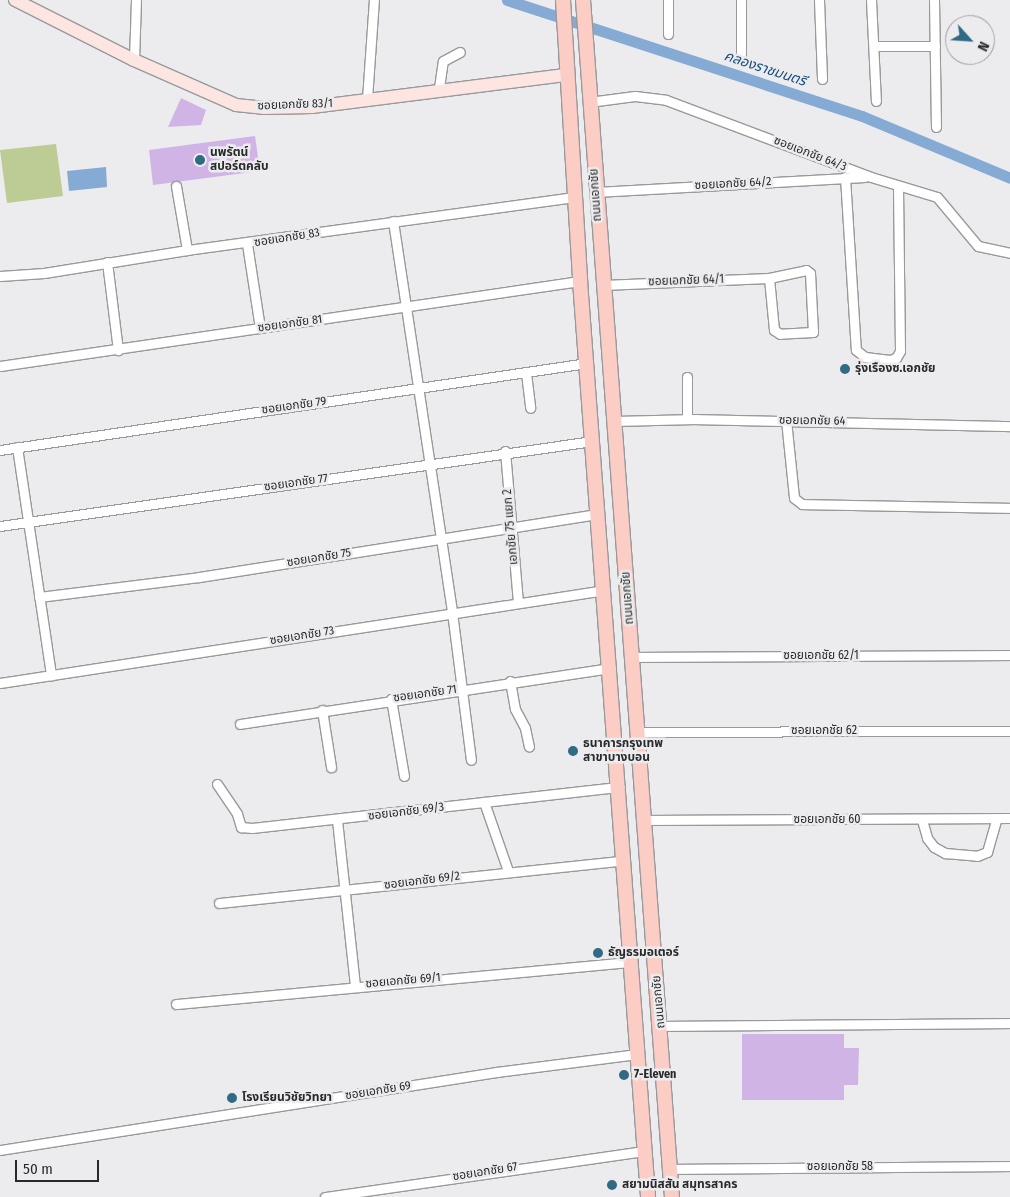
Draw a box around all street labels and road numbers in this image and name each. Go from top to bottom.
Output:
street label: ซอยเอกชัย 83/1 [257,96,333,114]
street label: ซอยเอกชัย 64/3 [772,133,848,175]
street label: ถนนเอกชัย [587,168,605,222]
street label: ซอยเอกชัย 64/2 [694,175,772,193]
street label: ซอยเอกชัย 83 [253,226,321,250]
street label: ซอยเอกชัย 64/1 [648,272,724,290]
street label: ซอยเอกชัย 81 [257,312,323,336]
street label: ซอยเอกชัย 79 [261,394,327,418]
street label: ซอยเอกชัย 64 [779,413,845,429]
street label: ซอยเอกชัย 77 [263,471,329,495]
street label: เอกชัย 75 แยก 2 [501,489,521,565]
street label: ซอยเอกชัย 75 [286,546,352,570]
street label: ถนนเอกชัย [619,571,637,625]
street label: ซอยเอกชัย 73 [269,624,335,648]
street label: ซอยเอกชัย 62/1 [783,649,859,663]
street label: ซอยเอกชัย 71 [392,682,458,706]
street label: ซอยเอกชัย 62 [791,724,857,738]
street label: ซอยเอกชัย 69/3 [367,800,445,824]
street label: ซอยเอกชัย 60 [794,813,860,827]
street label: ซอยเอกชัย 69/2 [383,869,461,893]
street label: ซอยเอกชัย 69/1 [365,971,441,991]
street label: ถนนเอกชัย [650,975,668,1029]
street label: ซอยเอกชัย 69 [344,1079,412,1103]
street label: ซอยเอกชัย 67 [452,1160,518,1184]
street label: ซอยเอกชัย 58 [807,1160,873,1174]

